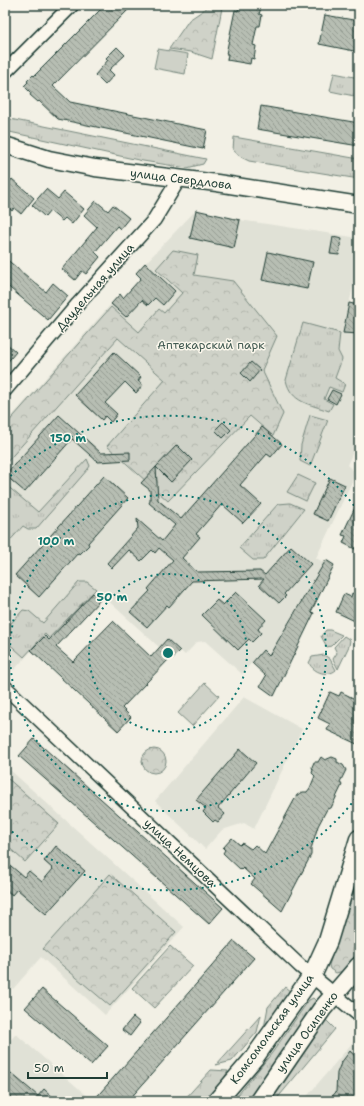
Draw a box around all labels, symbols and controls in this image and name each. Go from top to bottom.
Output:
street label: улица Свердлова [129,165,233,193]
street label: Даудельная улица [52,239,138,334]
park label: Аптекарский парк [157,337,265,353]
text: 150 m [50,430,86,446]
text: 100 m [38,533,75,549]
text: 50 m [97,589,128,605]
centre of rings [161,646,175,660]
street label: улица Немцова [140,815,220,891]
street label: Комсомольская улица [227,970,318,1087]
street label: улица Осипенко [272,988,342,1076]
scale bar [28,1054,107,1080]
text: 50 m [34,1060,64,1076]

